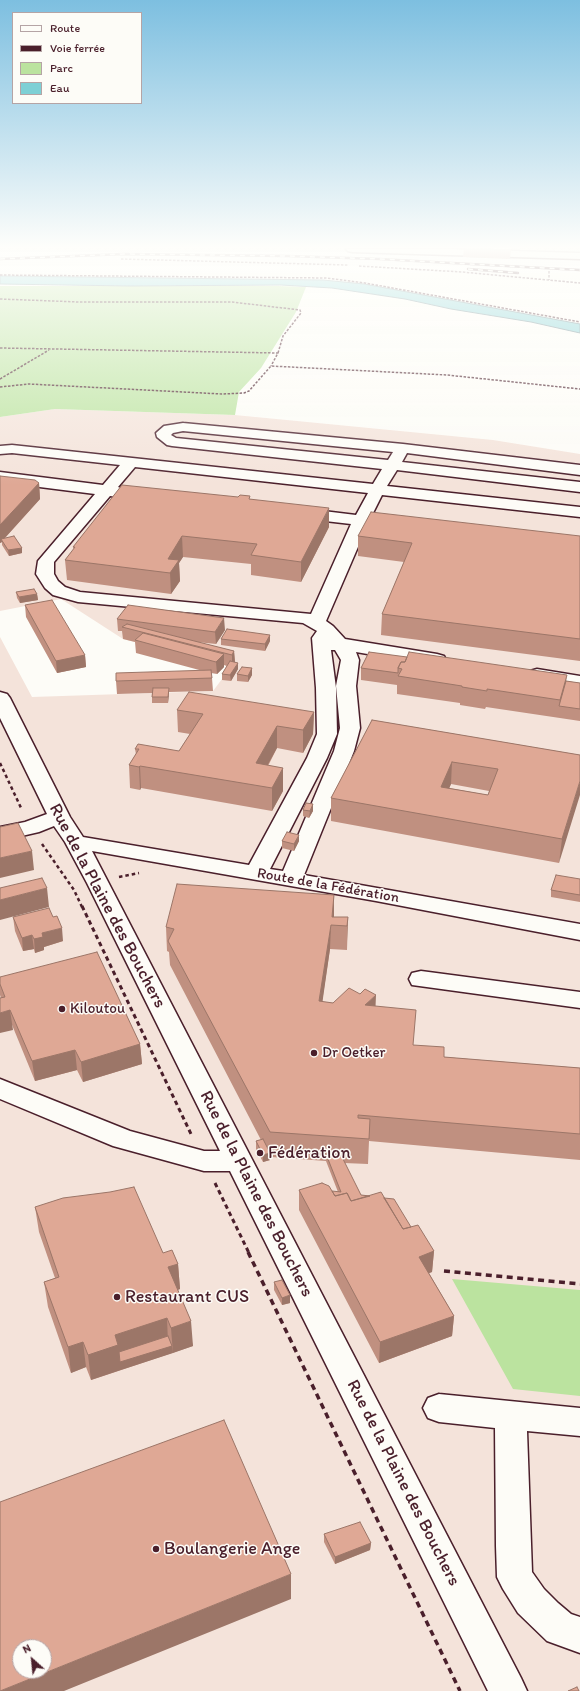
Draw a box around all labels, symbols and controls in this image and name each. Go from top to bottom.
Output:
legend [12,12,142,104]
text: Route [50,21,80,35]
text: Voie ferrée [50,41,105,55]
text: Parc [50,61,73,75]
text: Eau [50,81,69,95]
street label: Rue de la Plaine des Bouchers [44,800,170,1012]
street label: Route de la Fédération [255,865,401,907]
place label: Kiloutou [70,1000,125,1018]
marker: Kiloutou [57,1004,67,1014]
place label: Dr Oetker [322,1044,386,1062]
marker: Dr Oetker [309,1048,319,1058]
street label: Rue de la Plaine des Bouchers [194,1087,318,1301]
place label: Fédération [268,1142,351,1164]
marker: Fédération [255,1148,265,1158]
place label: Restaurant CUS [125,1286,249,1308]
marker: Restaurant CUS [112,1292,122,1302]
street label: Rue de la Plaine des Bouchers [341,1376,465,1590]
place label: Boulangerie Ange [164,1538,300,1560]
marker: Boulangerie Ange [151,1544,161,1554]
north arrow [12,1639,52,1679]
text: N [21,1641,33,1656]

